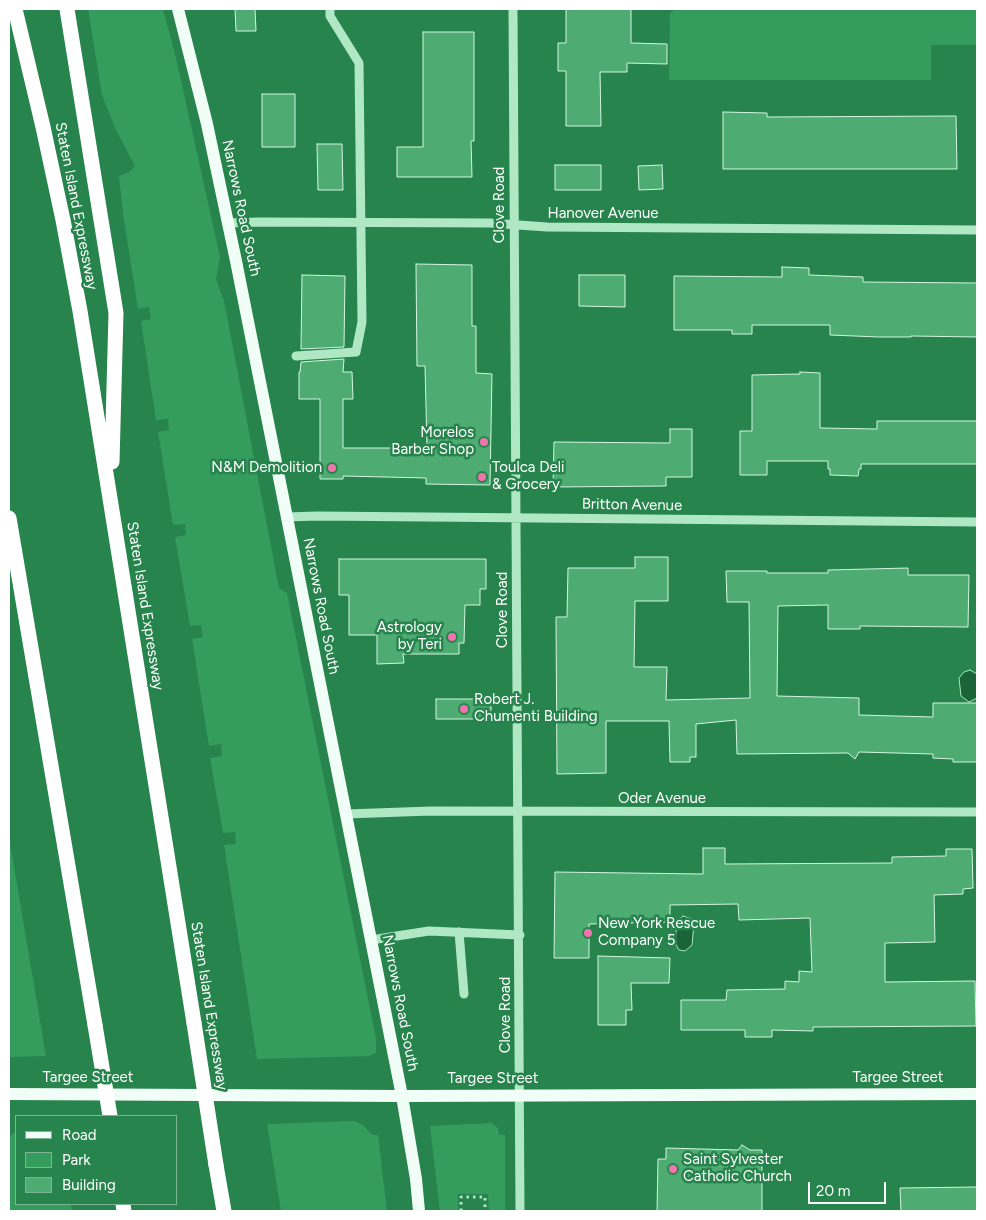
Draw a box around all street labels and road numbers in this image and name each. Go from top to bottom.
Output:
street label: Staten Island Expressway [51,121,101,291]
street label: Narrows Road South [218,138,264,278]
street label: Clove Road [491,167,509,243]
street label: Hanover Avenue [547,205,659,223]
street label: Britton Avenue [582,495,682,515]
street label: Staten Island Expressway [123,520,167,692]
street label: Narrows Road South [299,536,343,676]
street label: Clove Road [494,572,512,648]
street label: Oder Avenue [618,790,706,808]
street label: Staten Island Expressway [187,920,231,1092]
street label: Narrows Road South [378,933,422,1073]
street label: Clove Road [497,977,515,1053]
street label: Targee Street [43,1069,133,1087]
street label: Targee Street [853,1069,943,1087]
street label: Targee Street [448,1070,538,1088]

